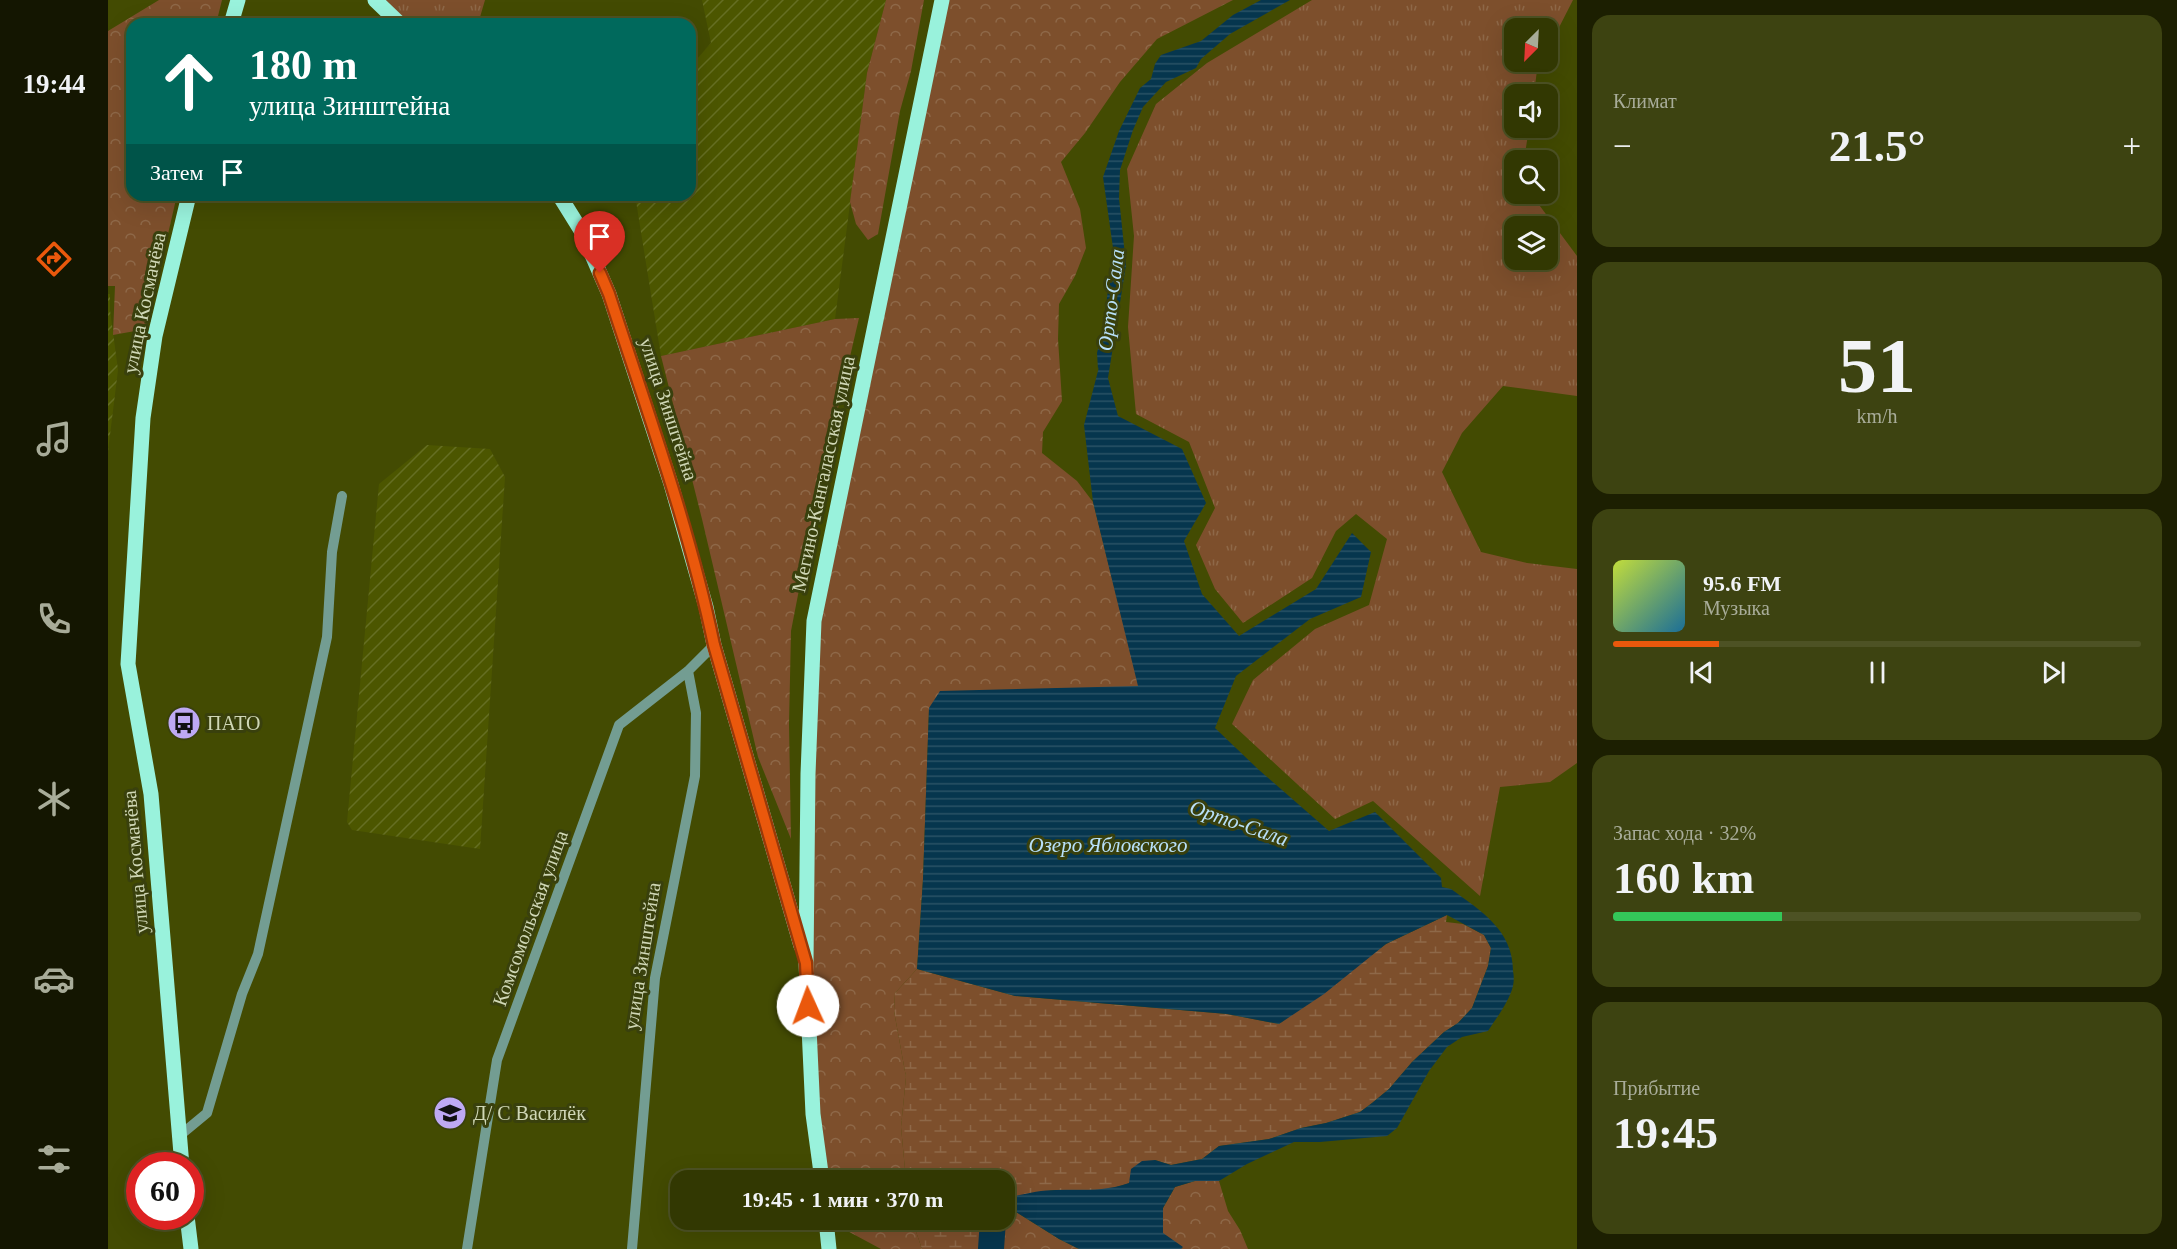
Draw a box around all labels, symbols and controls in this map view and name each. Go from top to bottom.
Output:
north arrow [1504,18,1558,72]
map controls [1504,18,1558,270]
icon: ahead [150,42,228,120]
text: 180 m [249,42,358,88]
text: 19:44 [23,69,86,99]
button: sound [1504,84,1558,138]
text: Климат [1613,90,1677,112]
text: улица Зинштейна [249,91,450,121]
text: 21.5° [1829,121,1925,171]
text: − [1613,128,1632,164]
text: + [2122,128,2141,164]
button: search [1504,150,1558,204]
icon: arrive [216,156,249,189]
text: Затем [150,160,204,185]
pin [574,211,625,273]
button: layers [1504,216,1558,270]
icon: arrive [583,220,616,253]
street label: улица Космачёва [118,230,171,376]
icon: directions [33,238,75,280]
water label: Орто-Сала [1093,248,1129,352]
text: 51 [1838,322,1916,409]
street label: улица Зинштейна [635,335,703,484]
street label: Мегино-Кангаласская улица [787,354,860,594]
text: km/h [1856,405,1898,427]
icon: music [33,418,75,460]
text: 95.6 FM [1703,571,1781,596]
text: Музыка [1703,597,1770,619]
icon: phone [33,598,75,640]
icon: previous [1685,656,1718,689]
icon: pause [1861,656,1894,689]
icon: next [2037,656,2070,689]
bus stop icon: ПАТО [166,705,202,741]
place label: ПАТО [207,712,261,734]
icon: climate [33,778,75,820]
street label: улица Космачёва [118,789,153,935]
water label: Орто-Сала [1187,795,1291,851]
text: Запас хода · 32% [1613,822,1756,844]
street label: Комсомольская улица [488,827,573,1009]
water label: Озеро Ябловского [1028,833,1188,857]
text: 160 km [1613,853,1754,903]
street label: улица Зинштейна [619,881,666,1032]
icon: car [33,958,75,1000]
position arrow [776,974,840,1038]
text: Прибытие [1613,1077,1700,1099]
school or university icon: Д/ С Василёк [432,1095,468,1131]
place label: Д/ С Василёк [473,1102,586,1125]
text: 19:45 [1613,1108,1718,1158]
icon: filters [33,1138,75,1180]
speed limit sign: 60 [126,1152,204,1230]
text: 19:45 · 1 мин · 370 m [742,1187,943,1212]

